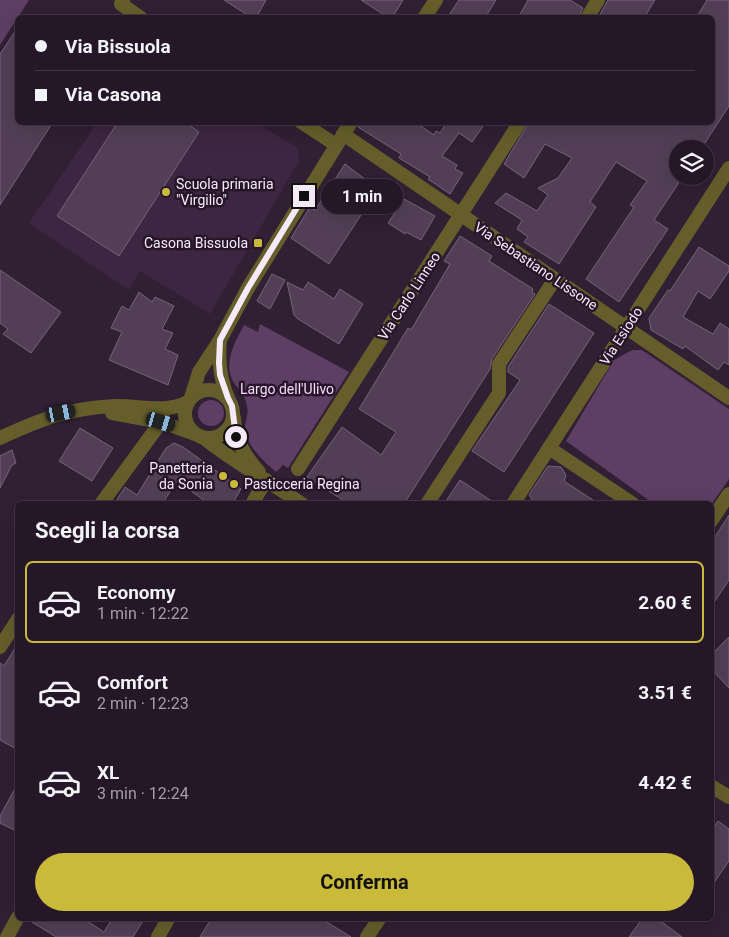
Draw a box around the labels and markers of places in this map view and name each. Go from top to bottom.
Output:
place label: Scuola primaria "Virgilio" [176,176,274,208]
marker: Scuola primaria "Virgilio" [160,186,172,198]
place label: Casona Bissuola [144,235,248,251]
marker: Casona Bissuola [252,237,264,249]
place label: Panetteria da Sonia [149,460,213,492]
marker: Panetteria da Sonia [217,470,229,482]
place label: Pasticceria Regina [244,476,360,492]
marker: Pasticceria Regina [228,478,240,490]

